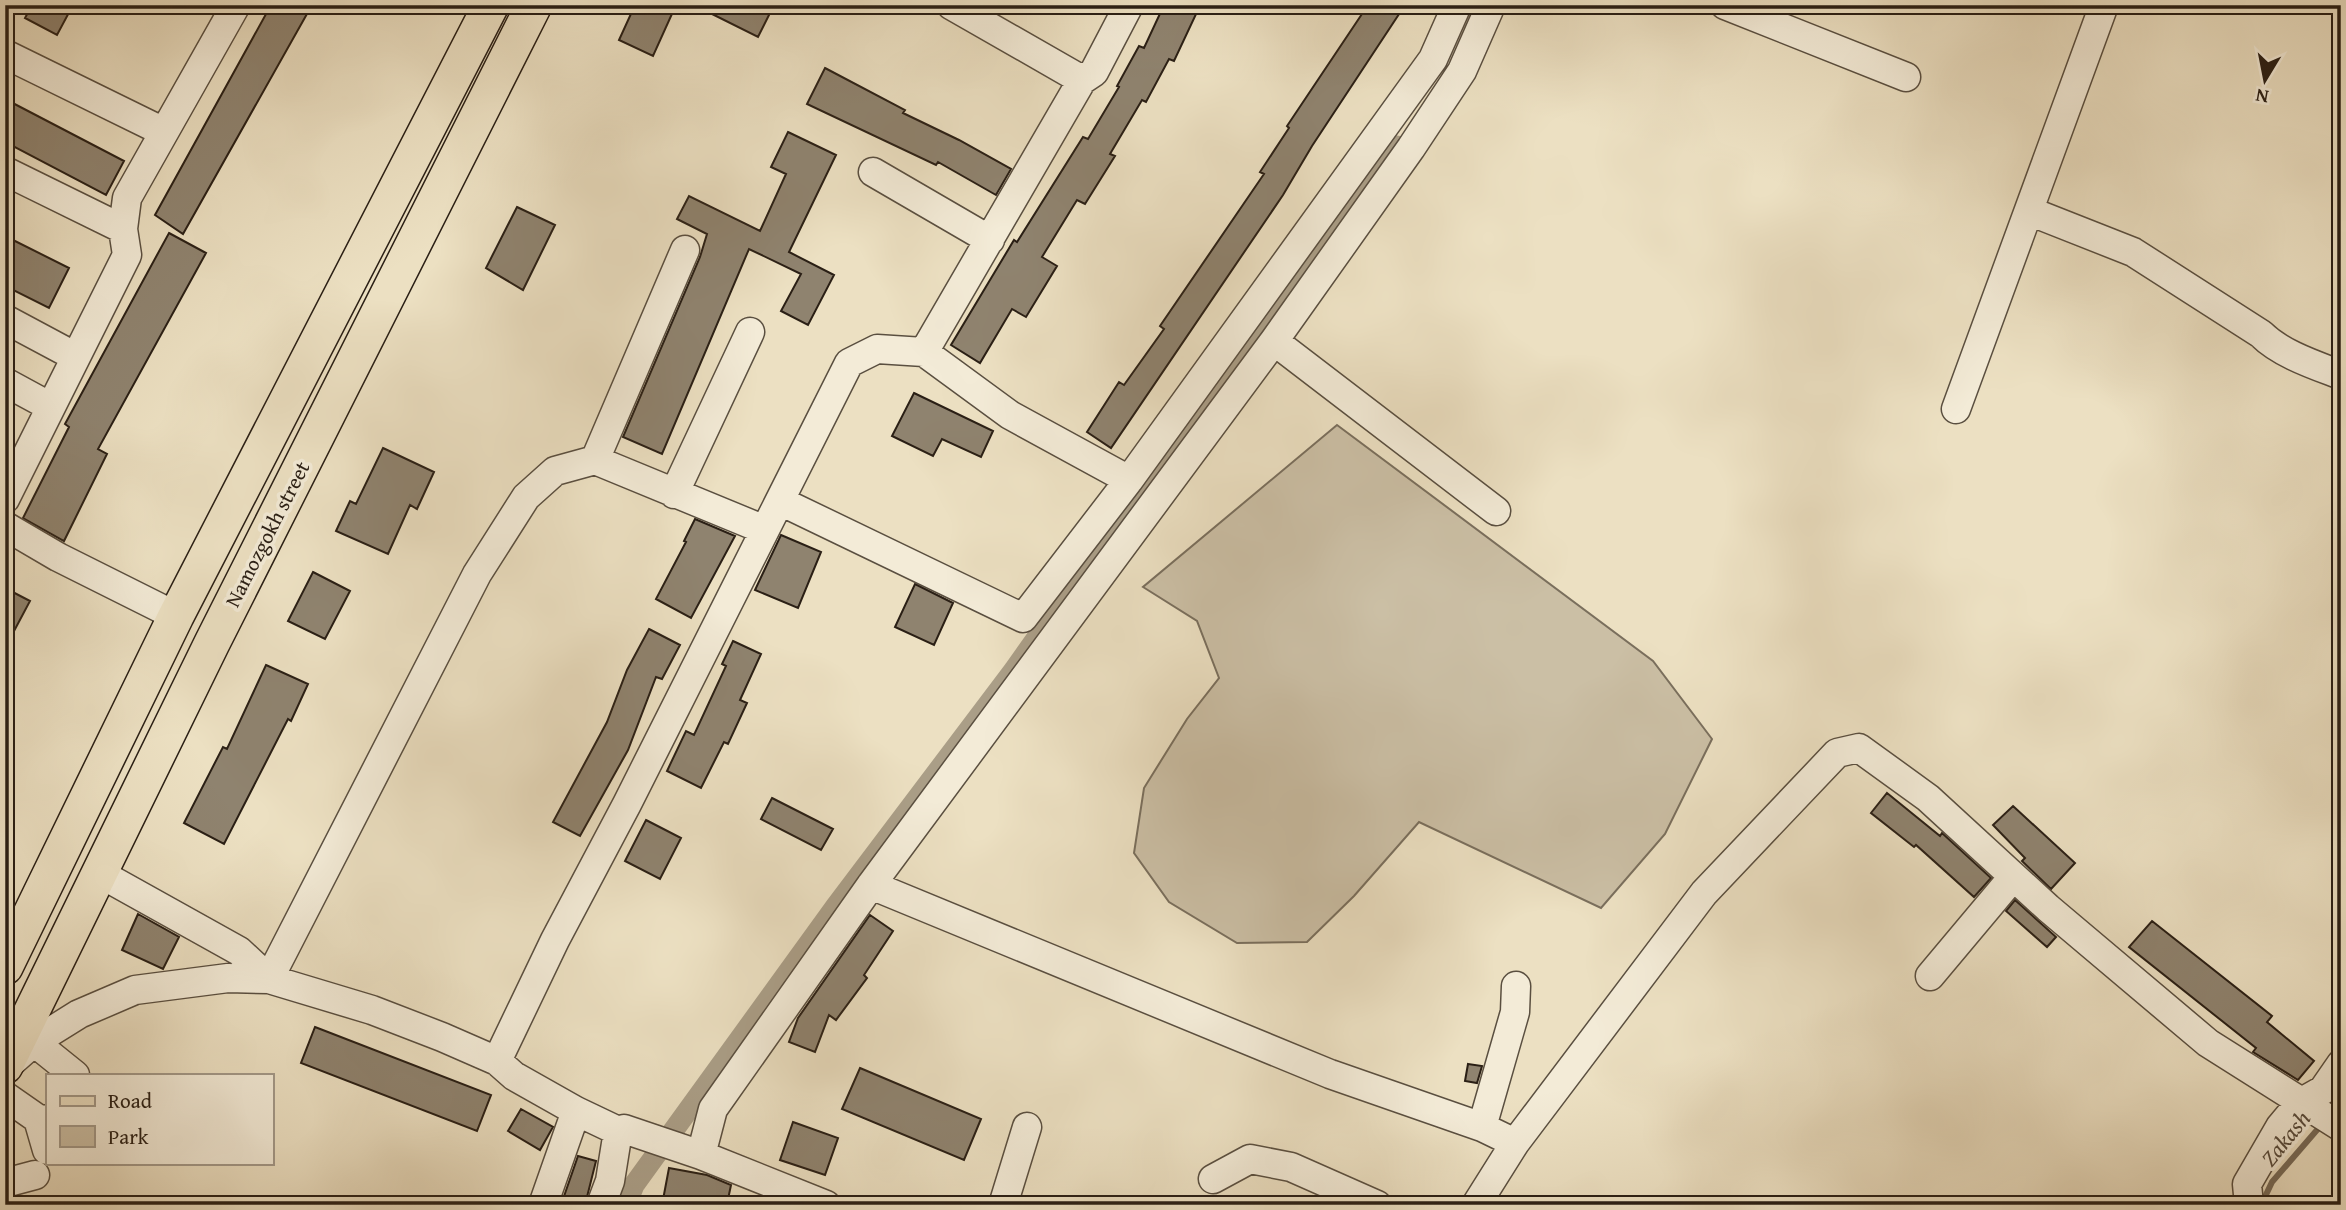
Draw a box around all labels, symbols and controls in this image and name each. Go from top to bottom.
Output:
north arrow [2230,46,2300,116]
text: N [2253,82,2271,112]
street label: Namozgokh street [217,455,317,612]
legend [46,1074,273,1164]
text: Road [108,1085,153,1116]
water label: Zakash [2252,1103,2318,1173]
text: Park [108,1121,149,1152]

